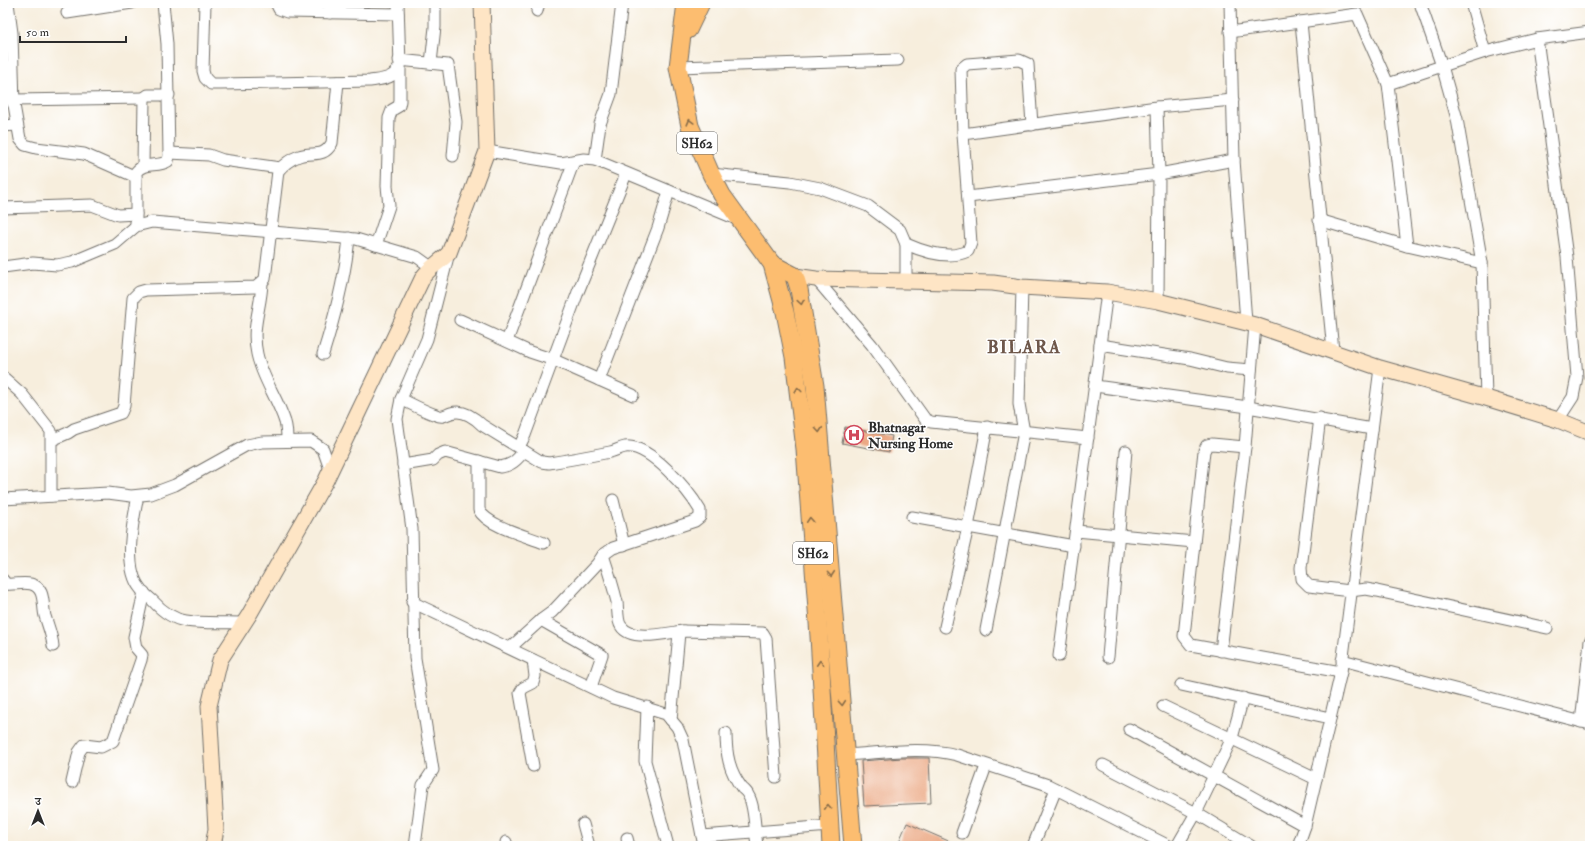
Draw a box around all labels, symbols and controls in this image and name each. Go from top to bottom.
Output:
scale bar [20,18,126,44]
text: 50 m [26,25,50,40]
one-way arrow [686,119,695,126]
road number: SH62 [677,132,717,154]
one-way arrow [797,299,805,305]
district label: BILARA [987,336,1061,359]
one-way arrow [794,387,803,393]
place label: Bhatnagar Nursing Home [867,419,953,453]
hospital icon: Bhatnagar Nursing Home [843,424,865,446]
one-way arrow [814,427,823,433]
one-way arrow [806,517,815,523]
road number: SH62 [793,542,833,564]
one-way arrow [826,571,835,577]
one-way arrow [816,660,825,666]
one-way arrow [837,700,846,707]
north arrow [18,791,58,831]
text: उ [34,795,42,808]
one-way arrow [824,804,833,810]

